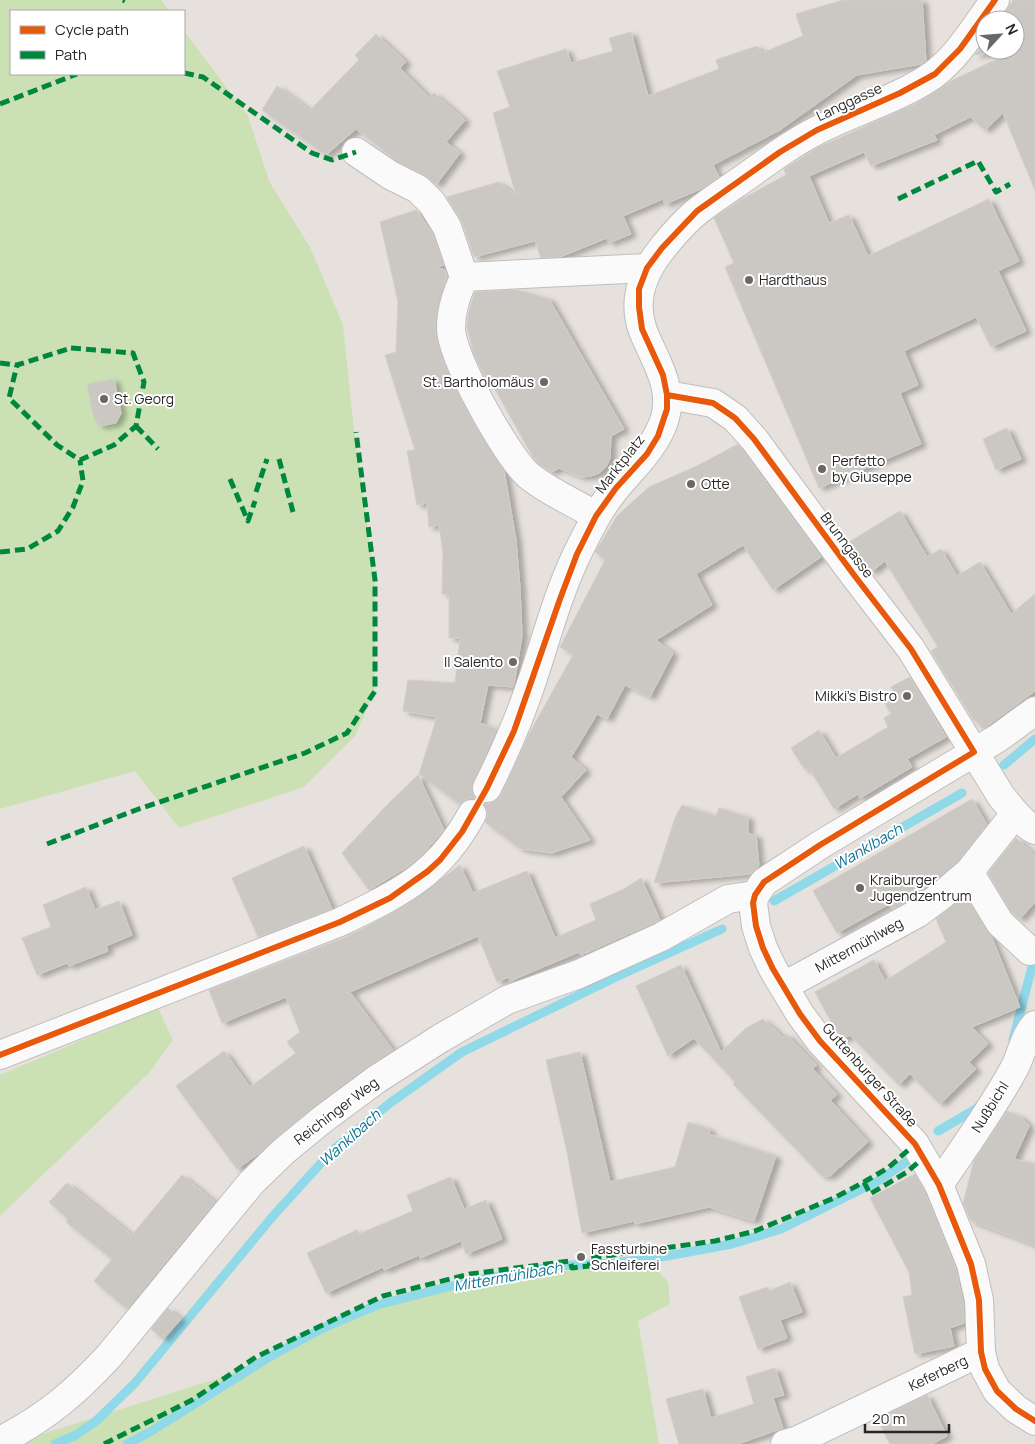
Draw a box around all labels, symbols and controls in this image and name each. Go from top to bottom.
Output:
legend [10,10,185,75]
north arrow [975,10,1025,60]
text: Cycle path [55,19,129,40]
text: N [1001,20,1023,38]
text: Path [55,44,87,65]
street label: Langgasse [813,78,885,125]
place label: Hardthaus [759,270,827,289]
marker: Hardthaus [743,274,755,286]
place label: St. Bartholomäus [423,372,534,391]
marker: St. Bartholomäus [538,376,550,388]
place label: St. Georg [114,389,174,408]
marker: St. Georg [98,393,110,405]
street label: Marktplatz [591,430,648,497]
place label: Perfetto by Giuseppe [832,451,912,486]
marker: Perfetto by Giuseppe [816,463,828,475]
place label: Otte [701,474,730,493]
marker: Otte [685,478,697,490]
street label: Brunngasse [816,508,878,581]
place label: Il Salento [444,652,503,671]
marker: Il Salento [507,656,519,668]
place label: Mikki's Bistro [815,686,897,705]
marker: Mikki's Bistro [901,690,913,702]
water label: Wanklbach [830,818,907,875]
place label: Kraiburger Jugendzentrum [870,870,972,905]
marker: Kraiburger Jugendzentrum [854,882,866,894]
street label: Mittermühlweg [812,913,906,976]
street label: Guttenburger Straße [819,1019,922,1131]
street label: Reichinger Weg [290,1073,382,1149]
street label: Nußbichl [966,1078,1013,1136]
water label: Wanklbach [314,1104,386,1171]
place label: Fassturbine Schleiferei [591,1239,667,1274]
marker: Fassturbine Schleiferei [575,1251,587,1263]
water label: Mittermühlbach [452,1256,565,1296]
street label: Keferberg [905,1350,970,1395]
scale bar [865,1402,949,1434]
text: 20 m [872,1408,905,1429]

